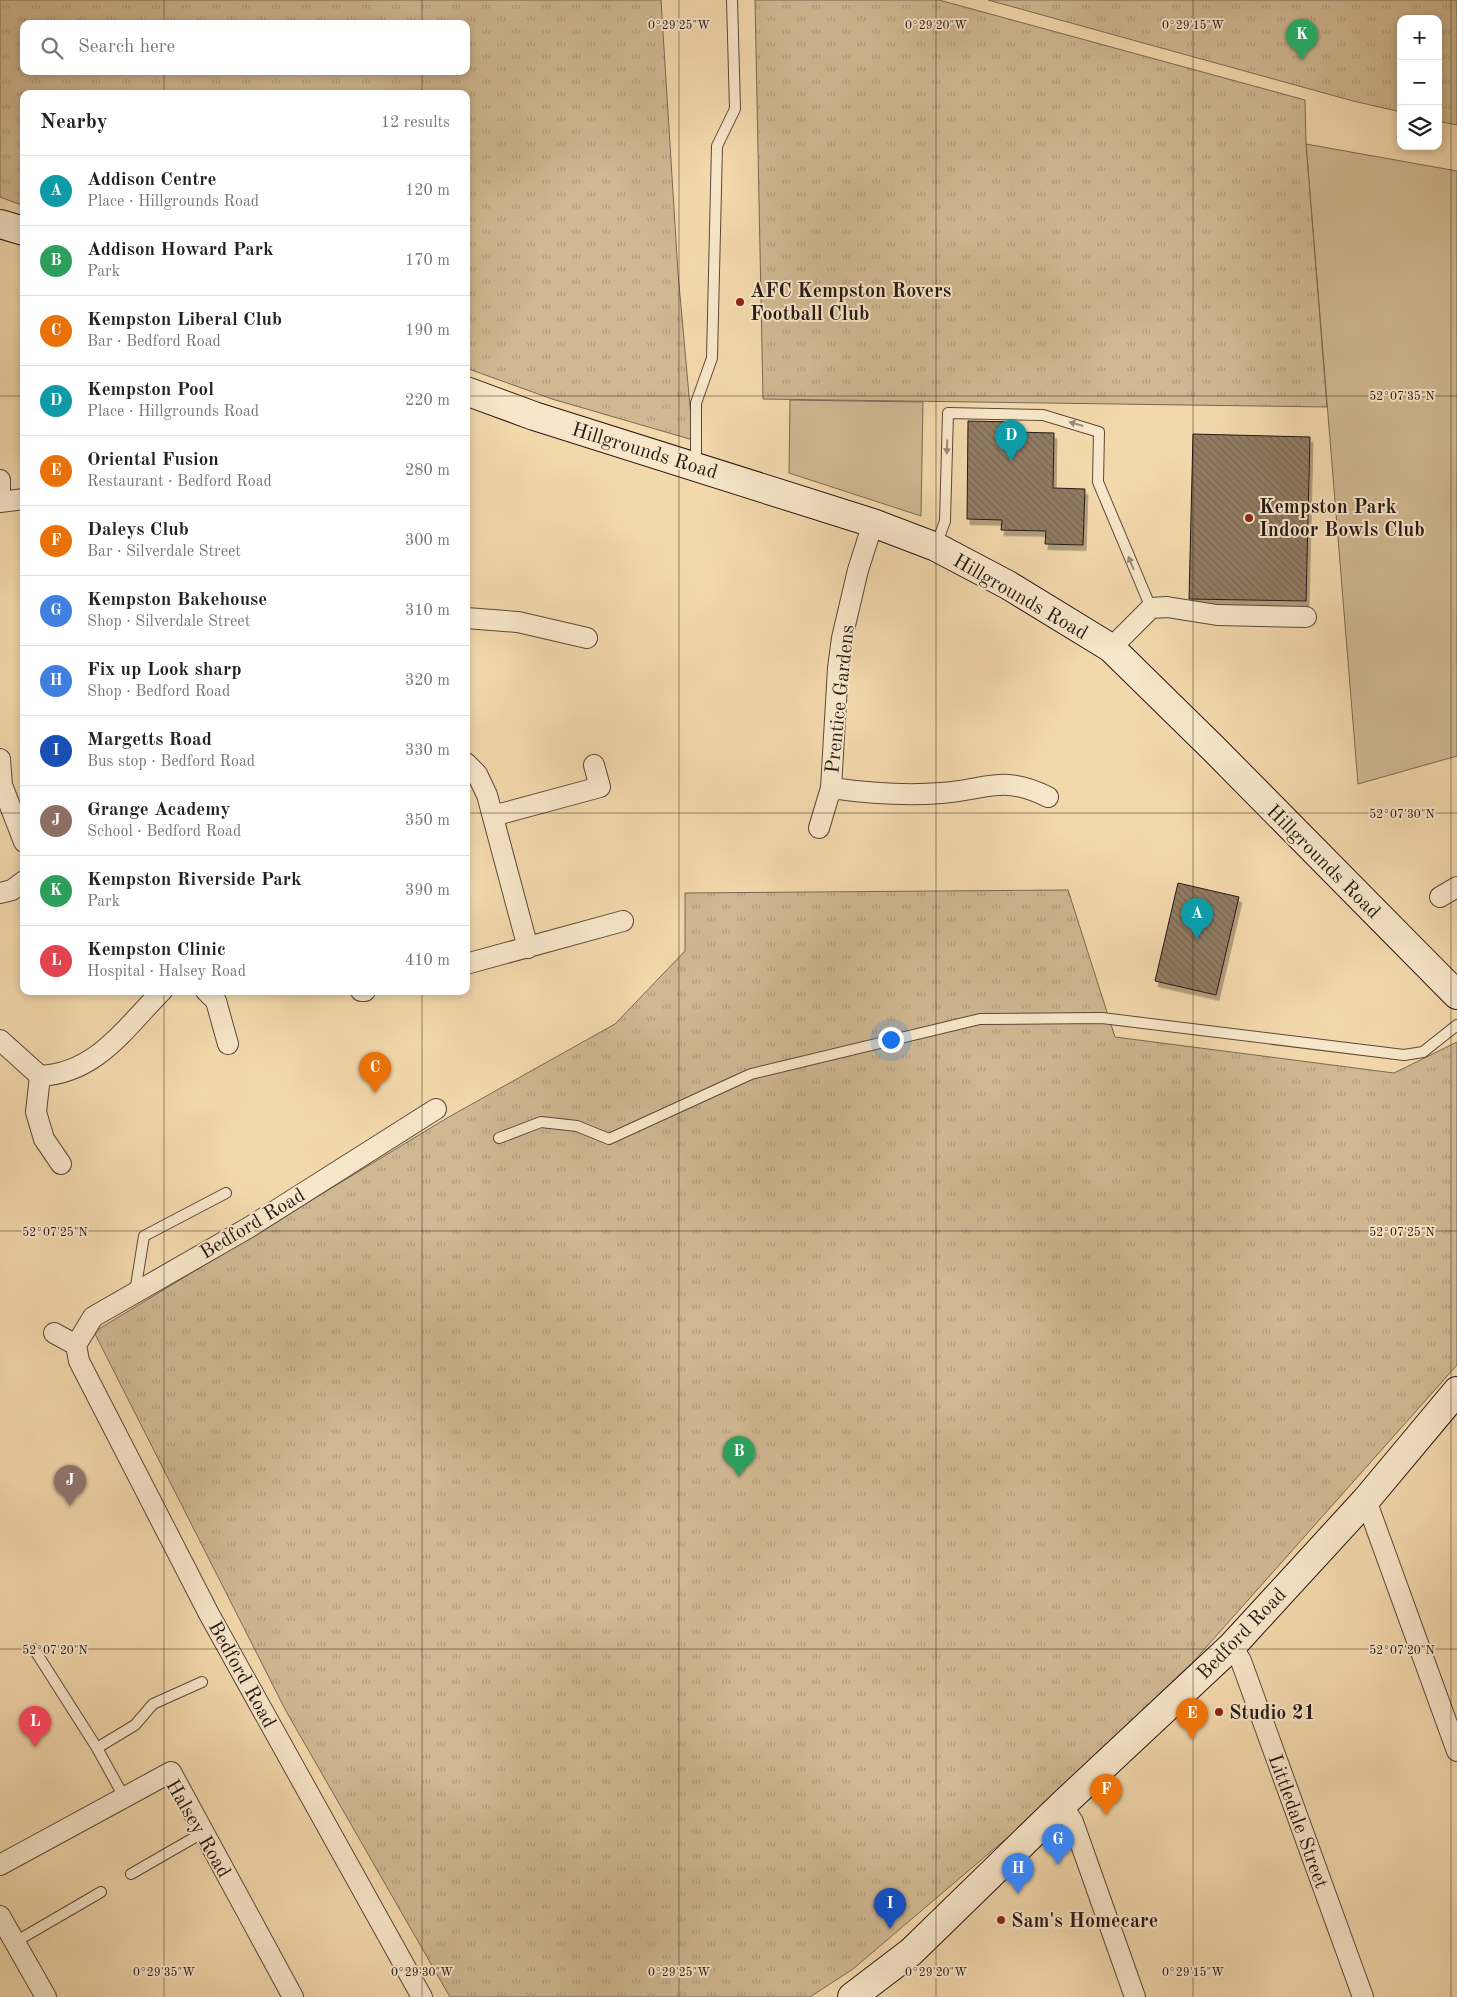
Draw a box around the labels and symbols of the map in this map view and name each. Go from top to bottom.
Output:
text: 0°29'25"W [648,19,710,32]
text: 0°29'15"W [1162,19,1224,32]
pin: K [1286,19,1318,60]
text: 0°29'20"W [905,20,967,32]
place label: AFC Kempston Rovers Football Club [750,282,951,325]
marker: AFC Kempston Rovers Football Club [734,296,746,308]
text: 52°07'35"N [1369,390,1435,403]
street label: Hillgrounds Road [569,420,720,484]
pin: D [995,420,1027,461]
one-way arrow [1068,420,1083,428]
one-way arrow [943,439,951,455]
place label: Kempston Park Indoor Bowls Club [1259,498,1425,541]
marker: Kempston Park Indoor Bowls Club [1243,512,1255,524]
street label: Hillgrounds Road [949,551,1091,644]
one-way arrow [1127,555,1135,570]
street label: Prentice Gardens [823,624,859,775]
street label: Hillgrounds Road [1262,802,1383,923]
text: 52°07'30"N [1369,808,1435,821]
pin: A [1181,898,1213,939]
your location [878,1027,904,1053]
pin: C [359,1052,391,1093]
street label: Bedford Road [197,1186,309,1264]
text: 52°07'25"N [22,1226,88,1239]
text: 52°07'25"N [1369,1226,1435,1239]
pin: B [723,1436,755,1477]
pin: J [54,1465,86,1506]
street label: Bedford Road [1194,1585,1291,1684]
street label: Bedford Road [204,1618,279,1732]
text: 52°07'20"N [22,1644,88,1657]
text: 52°07'20"N [1369,1644,1435,1657]
pin: E [1176,1698,1208,1739]
place label: Studio 21 [1229,1704,1315,1724]
pin: L [19,1706,51,1747]
marker: Studio 21 [1213,1706,1225,1718]
street label: Littledale Street [1264,1752,1331,1891]
pin: F [1090,1774,1122,1815]
street label: Halsey Road [161,1777,233,1881]
pin: G [1042,1824,1074,1865]
pin: H [1002,1853,1034,1894]
pin: I [874,1888,906,1929]
place label: Sam's Homecare [1011,1912,1158,1932]
marker: Sam's Homecare [995,1914,1007,1926]
text: 0°29'35"W [133,1966,195,1979]
text: 0°29'25"W [648,1966,710,1979]
text: 0°29'15"W [1162,1966,1224,1979]
text: 0°29'30"W [391,1967,453,1979]
text: 0°29'20"W [905,1967,967,1979]

